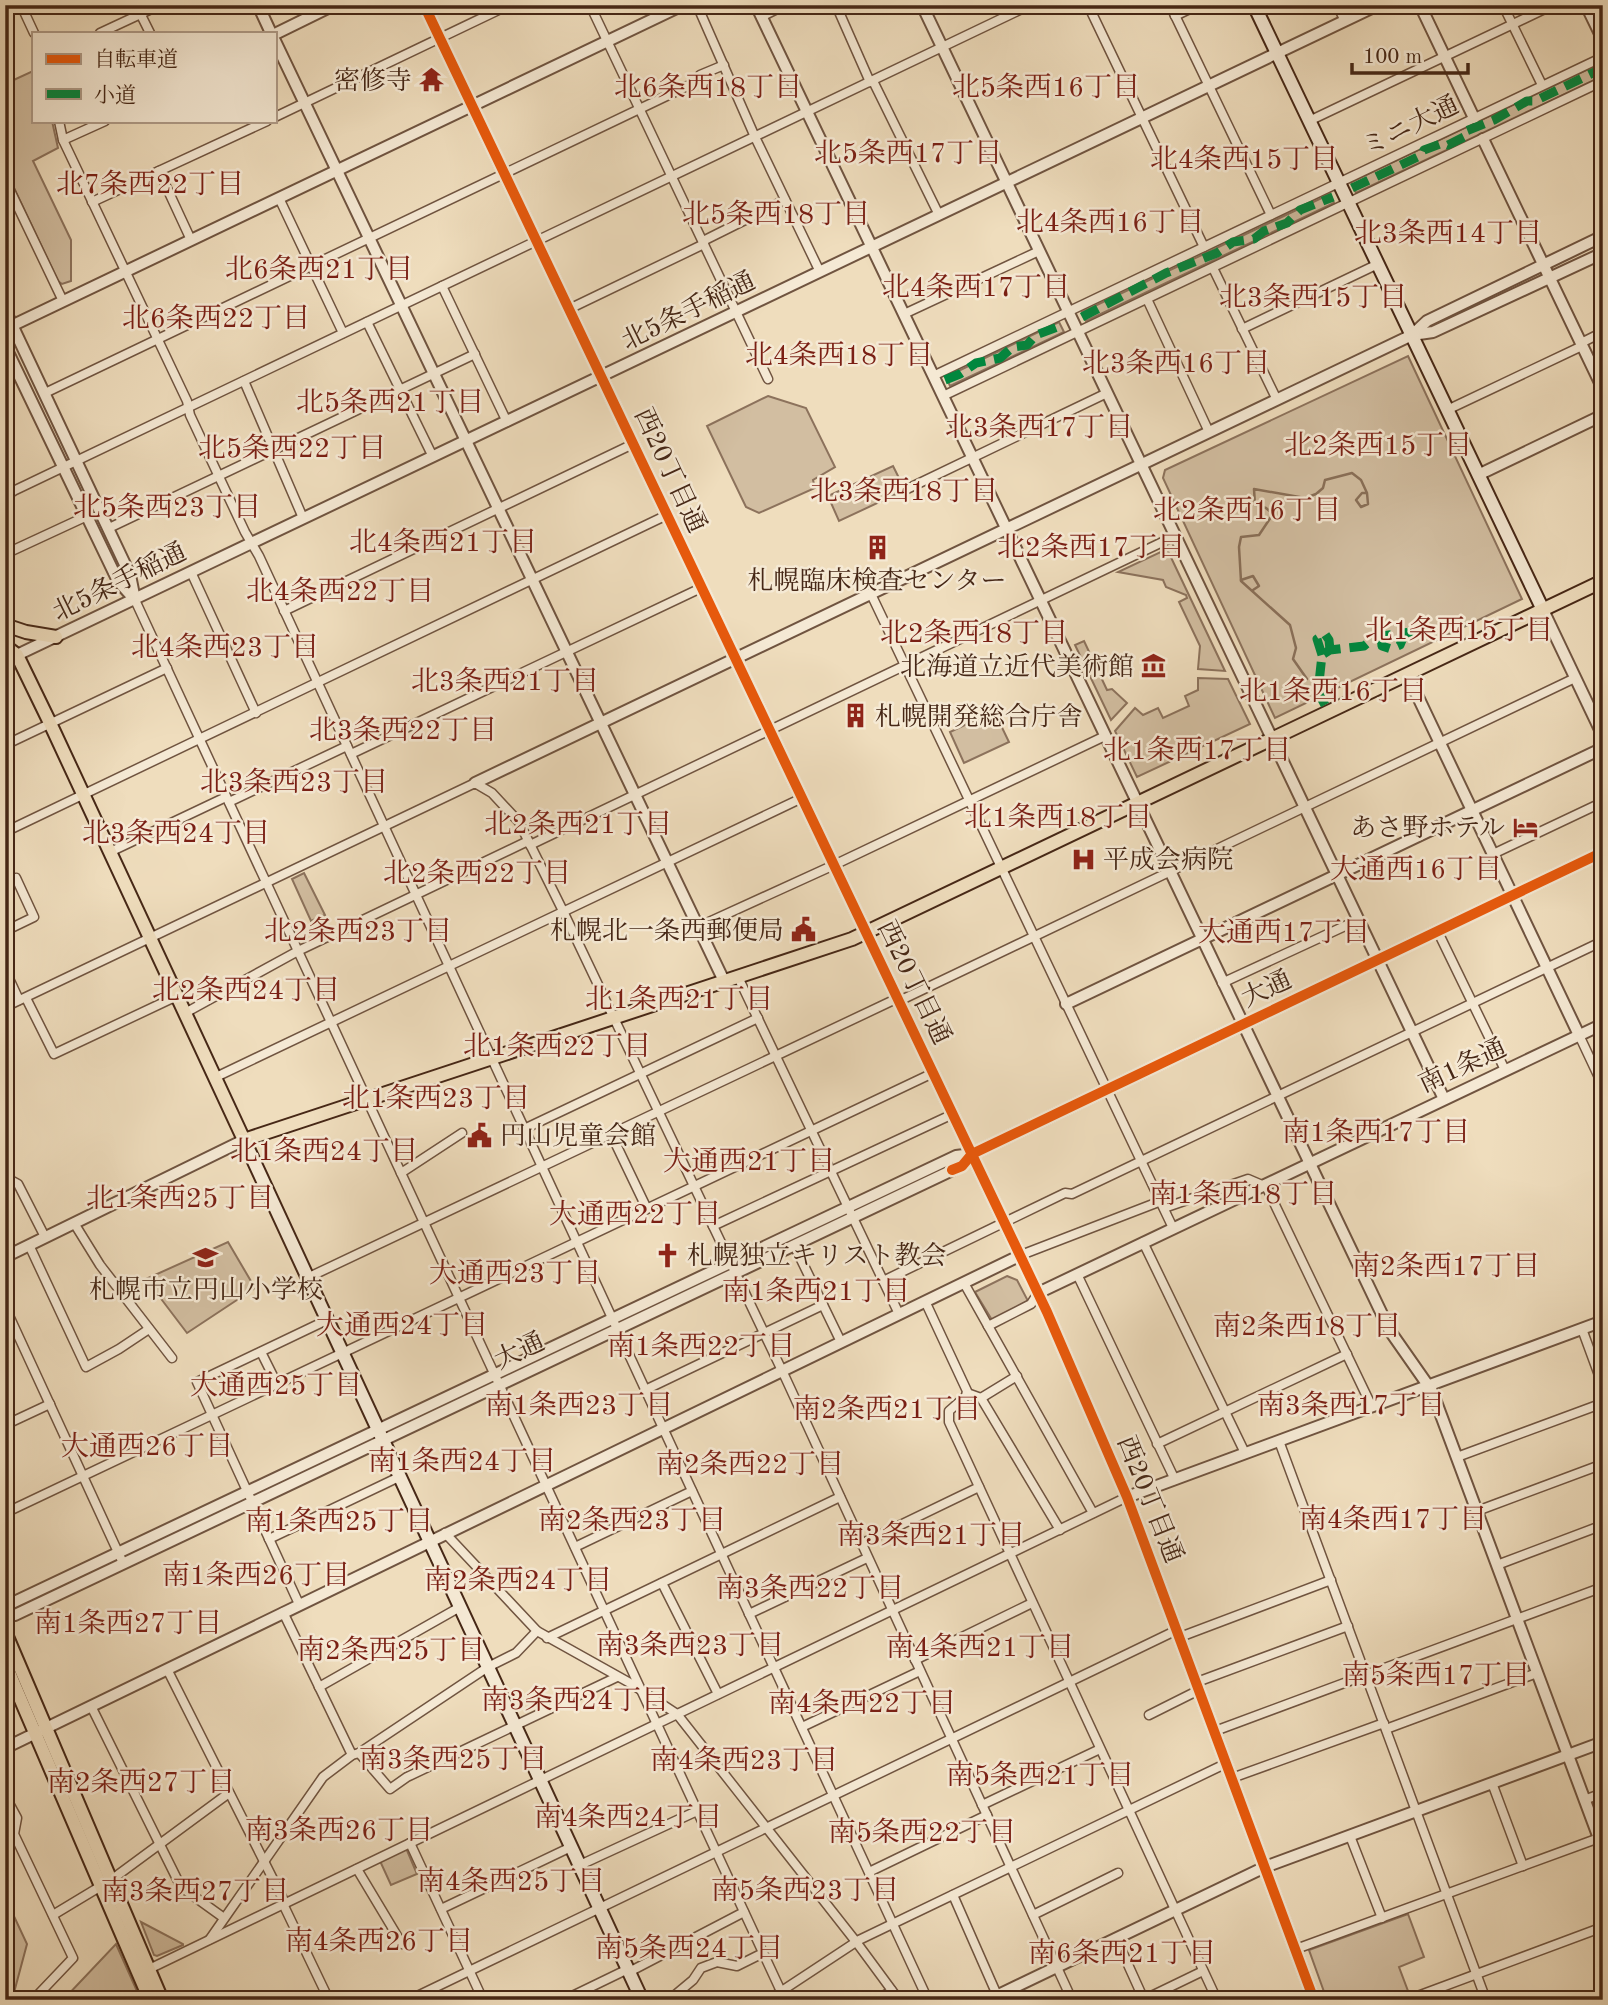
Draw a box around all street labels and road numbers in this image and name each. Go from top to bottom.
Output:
street label: ミニ大通 [1358,91,1463,161]
street label: 北5条手稲通 [617,267,760,355]
street label: 西20丁目通 [629,404,711,537]
street label: 北5条手稲通 [48,538,191,626]
street label: 西20丁目通 [872,916,956,1049]
street label: 大通 [1237,965,1296,1013]
street label: 南1条通 [1414,1034,1511,1098]
street label: 大通 [490,1327,549,1375]
street label: 西20丁目通 [1112,1432,1188,1567]

